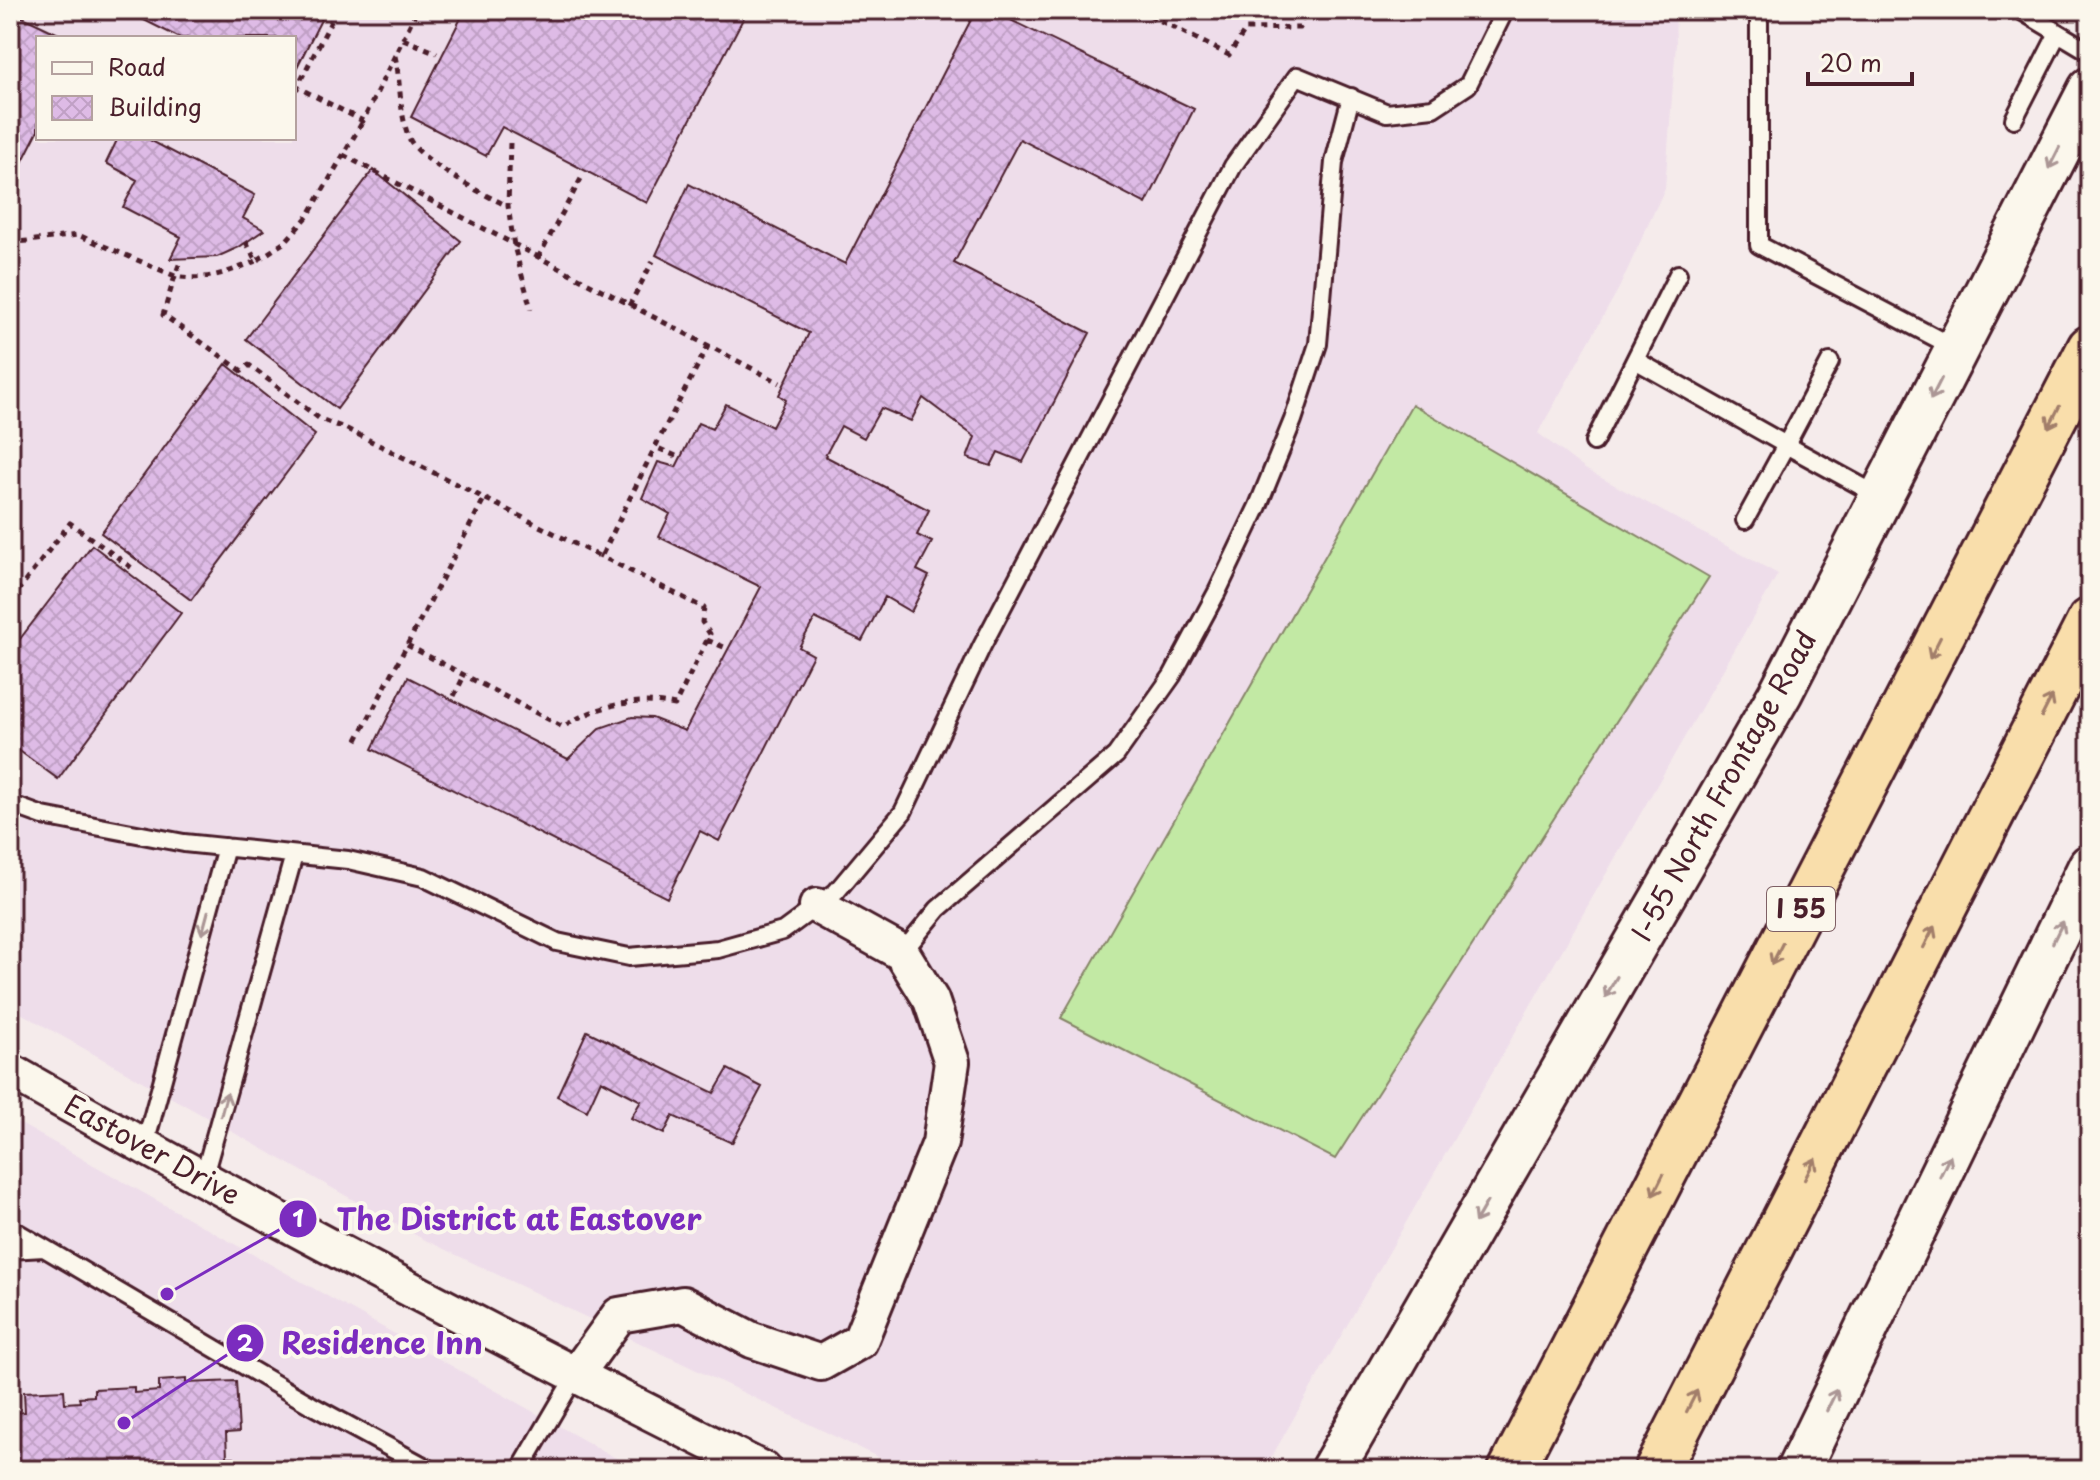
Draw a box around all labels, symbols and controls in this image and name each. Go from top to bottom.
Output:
legend [36,36,296,140]
scale bar [1808,36,1912,86]
text: 20 m [1820,44,1882,80]
text: Road [108,48,166,84]
text: Building [108,88,202,124]
one-way arrow [2046,146,2062,170]
one-way arrow [1927,377,1943,401]
one-way arrow [2046,405,2062,429]
street label: I-55 North Frontage Road [1619,622,1826,949]
one-way arrow [1926,636,1942,660]
one-way arrow [2039,694,2055,718]
road number: I 55 [1767,887,1835,931]
one-way arrow [197,909,212,935]
one-way arrow [2051,920,2066,944]
one-way arrow [1921,926,1937,950]
one-way arrow [1769,942,1785,965]
one-way arrow [1603,975,1619,998]
street label: Eastover Drive [57,1082,249,1215]
one-way arrow [217,1091,232,1117]
one-way arrow [1938,1154,1953,1178]
one-way arrow [1803,1157,1819,1181]
one-way arrow [1650,1173,1666,1197]
callout: The District at Eastover [278,1192,719,1246]
text: The District at Eastover [336,1195,702,1240]
text: 1 [292,1199,304,1235]
one-way arrow [1473,1200,1489,1223]
callout: Residence Inn [225,1316,498,1370]
text: Residence Inn [281,1319,483,1364]
text: 2 [237,1324,254,1360]
one-way arrow [1825,1388,1840,1412]
one-way arrow [1685,1389,1701,1413]

